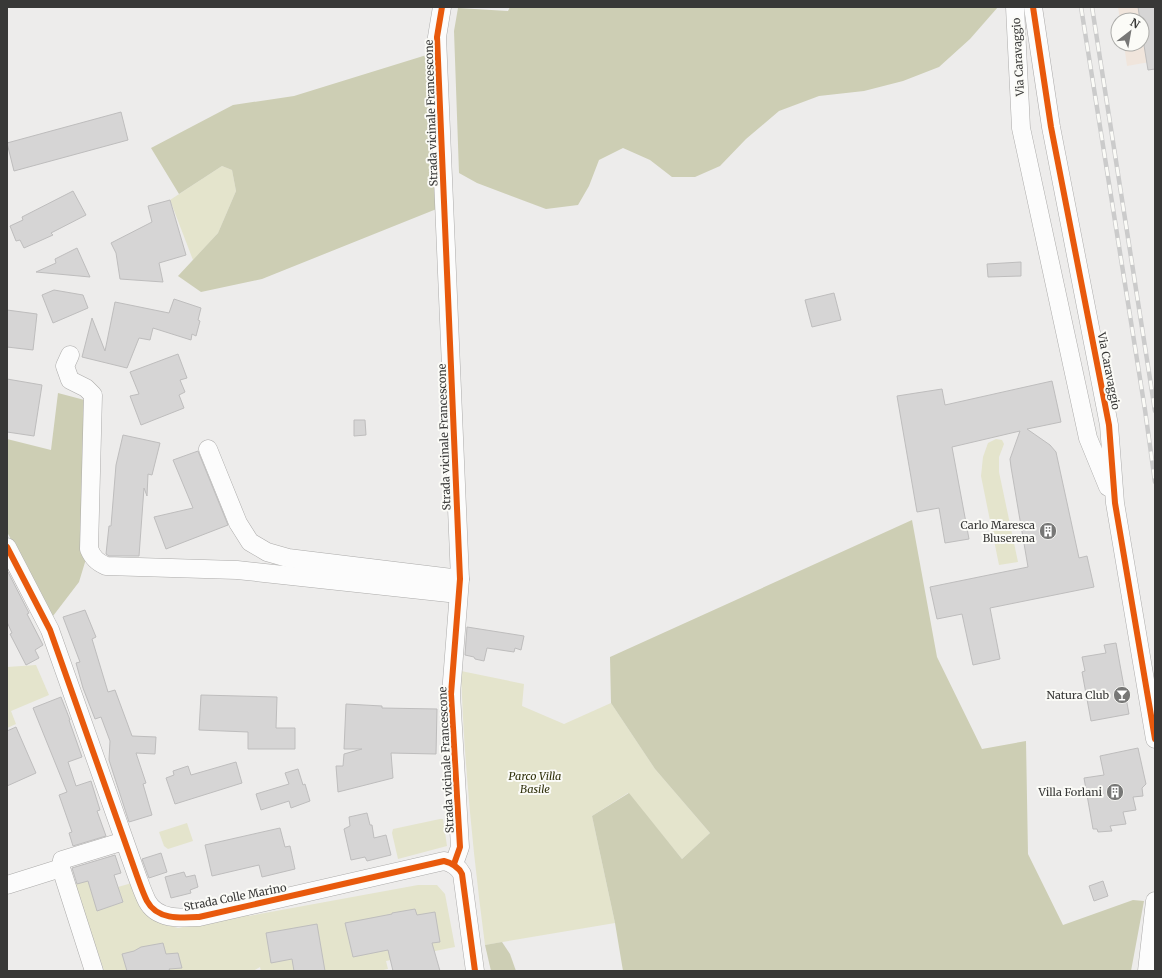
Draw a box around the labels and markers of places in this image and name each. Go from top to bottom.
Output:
place label: Carlo Maresca Bluserena [961,518,1035,545]
building icon: Carlo Maresca Bluserena [1038,521,1058,541]
bar icon: Natura Club [1112,685,1132,705]
place label: Natura Club [1047,688,1109,702]
building icon: Villa Forlani [1105,782,1125,802]
place label: Villa Forlani [1037,785,1102,799]

